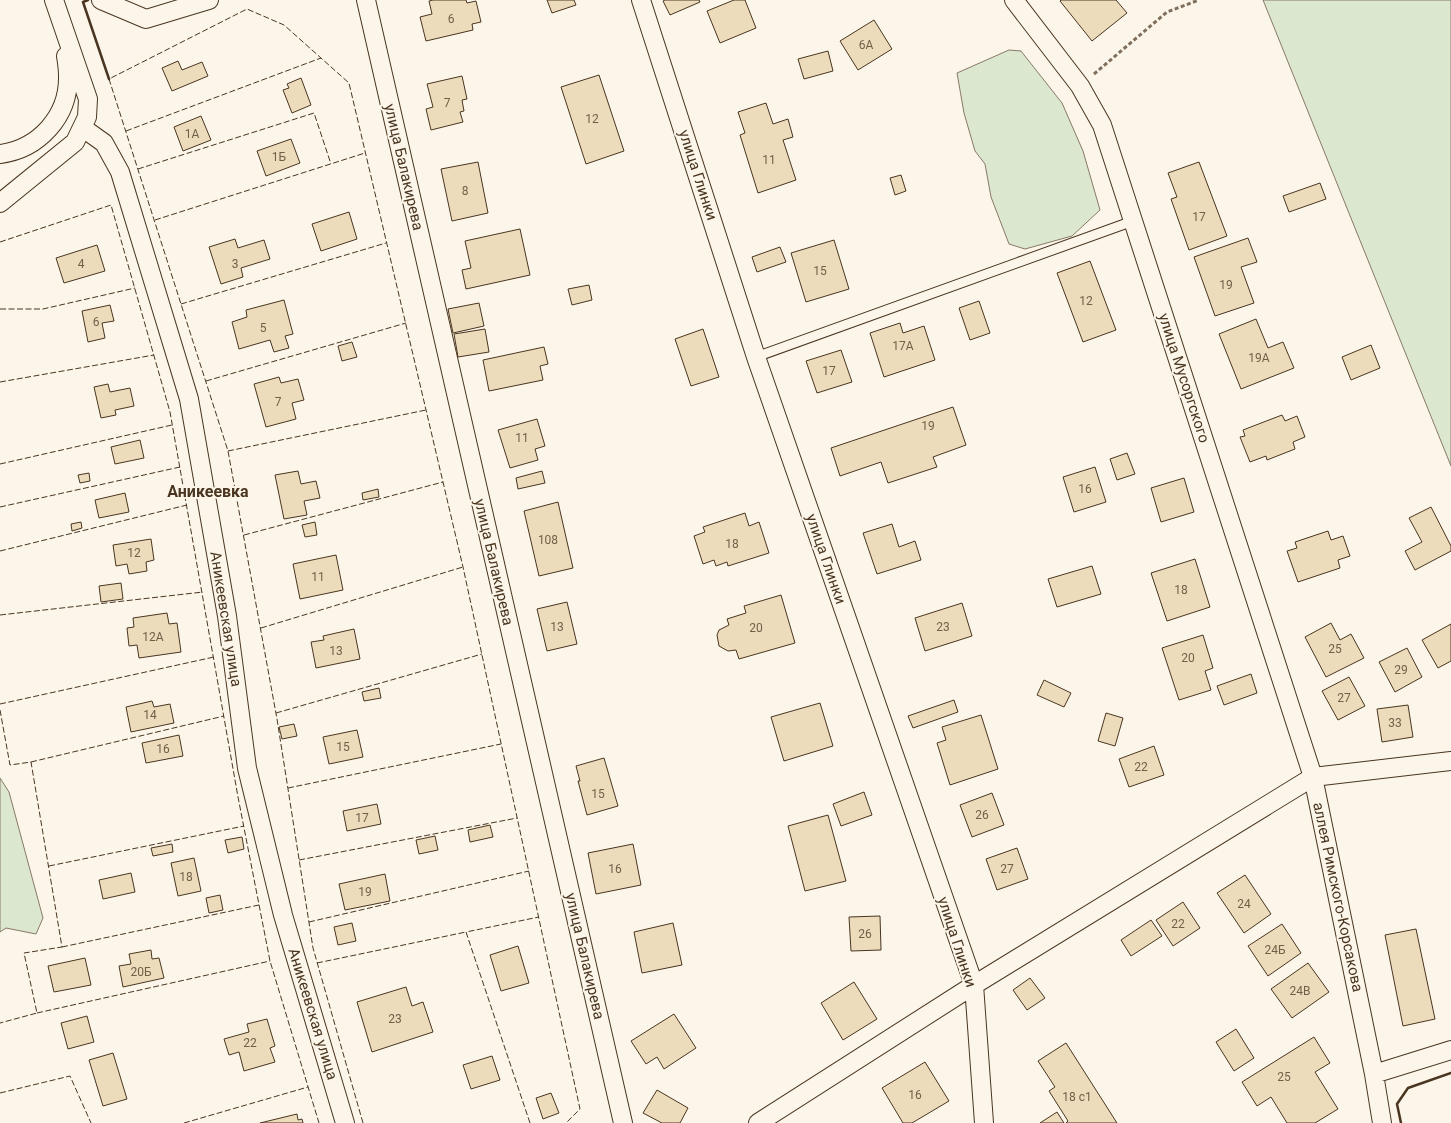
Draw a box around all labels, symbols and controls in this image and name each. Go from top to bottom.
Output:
house number: 6 [448,12,455,26]
house number: 6А [859,38,873,52]
house number: 7 [444,96,451,110]
street label: улица Балакирева [381,102,427,232]
house number: 12 [585,112,599,126]
house number: 1А [185,127,199,141]
street label: улица Глинки [675,127,721,223]
house number: 1Б [272,150,287,164]
house number: 11 [762,153,776,167]
house number: 8 [462,184,469,198]
house number: 17 [1192,210,1206,224]
house number: 4 [78,257,85,271]
house number: 3 [232,257,238,271]
house number: 15 [813,264,827,278]
house number: 19 [1219,278,1233,292]
house number: 12 [1079,294,1093,308]
street label: улица Мусоргского [1155,311,1213,445]
house number: 6 [93,315,100,329]
house number: 5 [260,321,267,335]
house number: 17А [892,339,914,353]
house number: 19А [1248,351,1270,365]
house number: 17 [822,364,836,378]
house number: 7 [275,395,282,409]
house number: 19 [921,419,935,433]
house number: 11 [515,431,529,445]
district label: Аникеевка [167,482,249,501]
house number: 16 [1078,482,1092,496]
street label: улица Балакирева [471,497,517,627]
street label: улица Глинки [802,512,850,606]
house number: 108 [538,533,558,547]
house number: 18 [725,537,739,551]
house number: 12 [127,546,141,560]
street label: Аникеевская улица [206,550,246,688]
house number: 11 [311,570,325,584]
house number: 18 [1174,583,1188,597]
house number: 13 [550,620,564,634]
house number: 23 [936,620,950,634]
house number: 20 [749,621,763,635]
house number: 12А [142,630,164,644]
house number: 25 [1328,642,1342,656]
house number: 13 [329,644,343,658]
house number: 20 [1181,651,1195,665]
house number: 29 [1394,663,1408,677]
house number: 27 [1337,691,1351,705]
house number: 14 [143,708,157,722]
house number: 33 [1388,716,1402,730]
house number: 15 [336,740,350,754]
house number: 16 [156,742,170,756]
house number: 22 [1134,760,1148,774]
house number: 15 [591,787,605,801]
street label: аллея Римского-Корсакова [1309,800,1367,994]
house number: 26 [975,808,989,822]
house number: 17 [355,811,369,825]
house number: 16 [608,862,622,876]
house number: 27 [1000,862,1014,876]
house number: 18 [179,870,193,884]
house number: 19 [358,885,372,899]
street label: улица Балакирева [562,891,608,1021]
street label: улица Глинки [934,894,980,990]
house number: 24 [1237,897,1251,911]
house number: 22 [1171,917,1185,931]
house number: 26 [858,927,872,941]
house number: 24Б [1264,943,1286,957]
street label: Аникеевская улица [284,946,342,1082]
house number: 20Б [130,965,152,979]
house number: 24В [1290,984,1310,998]
house number: 23 [388,1012,402,1026]
house number: 22 [243,1036,257,1050]
house number: 25 [1277,1070,1291,1084]
house number: 16 [908,1088,922,1102]
house number: 18 с1 [1062,1090,1092,1104]

